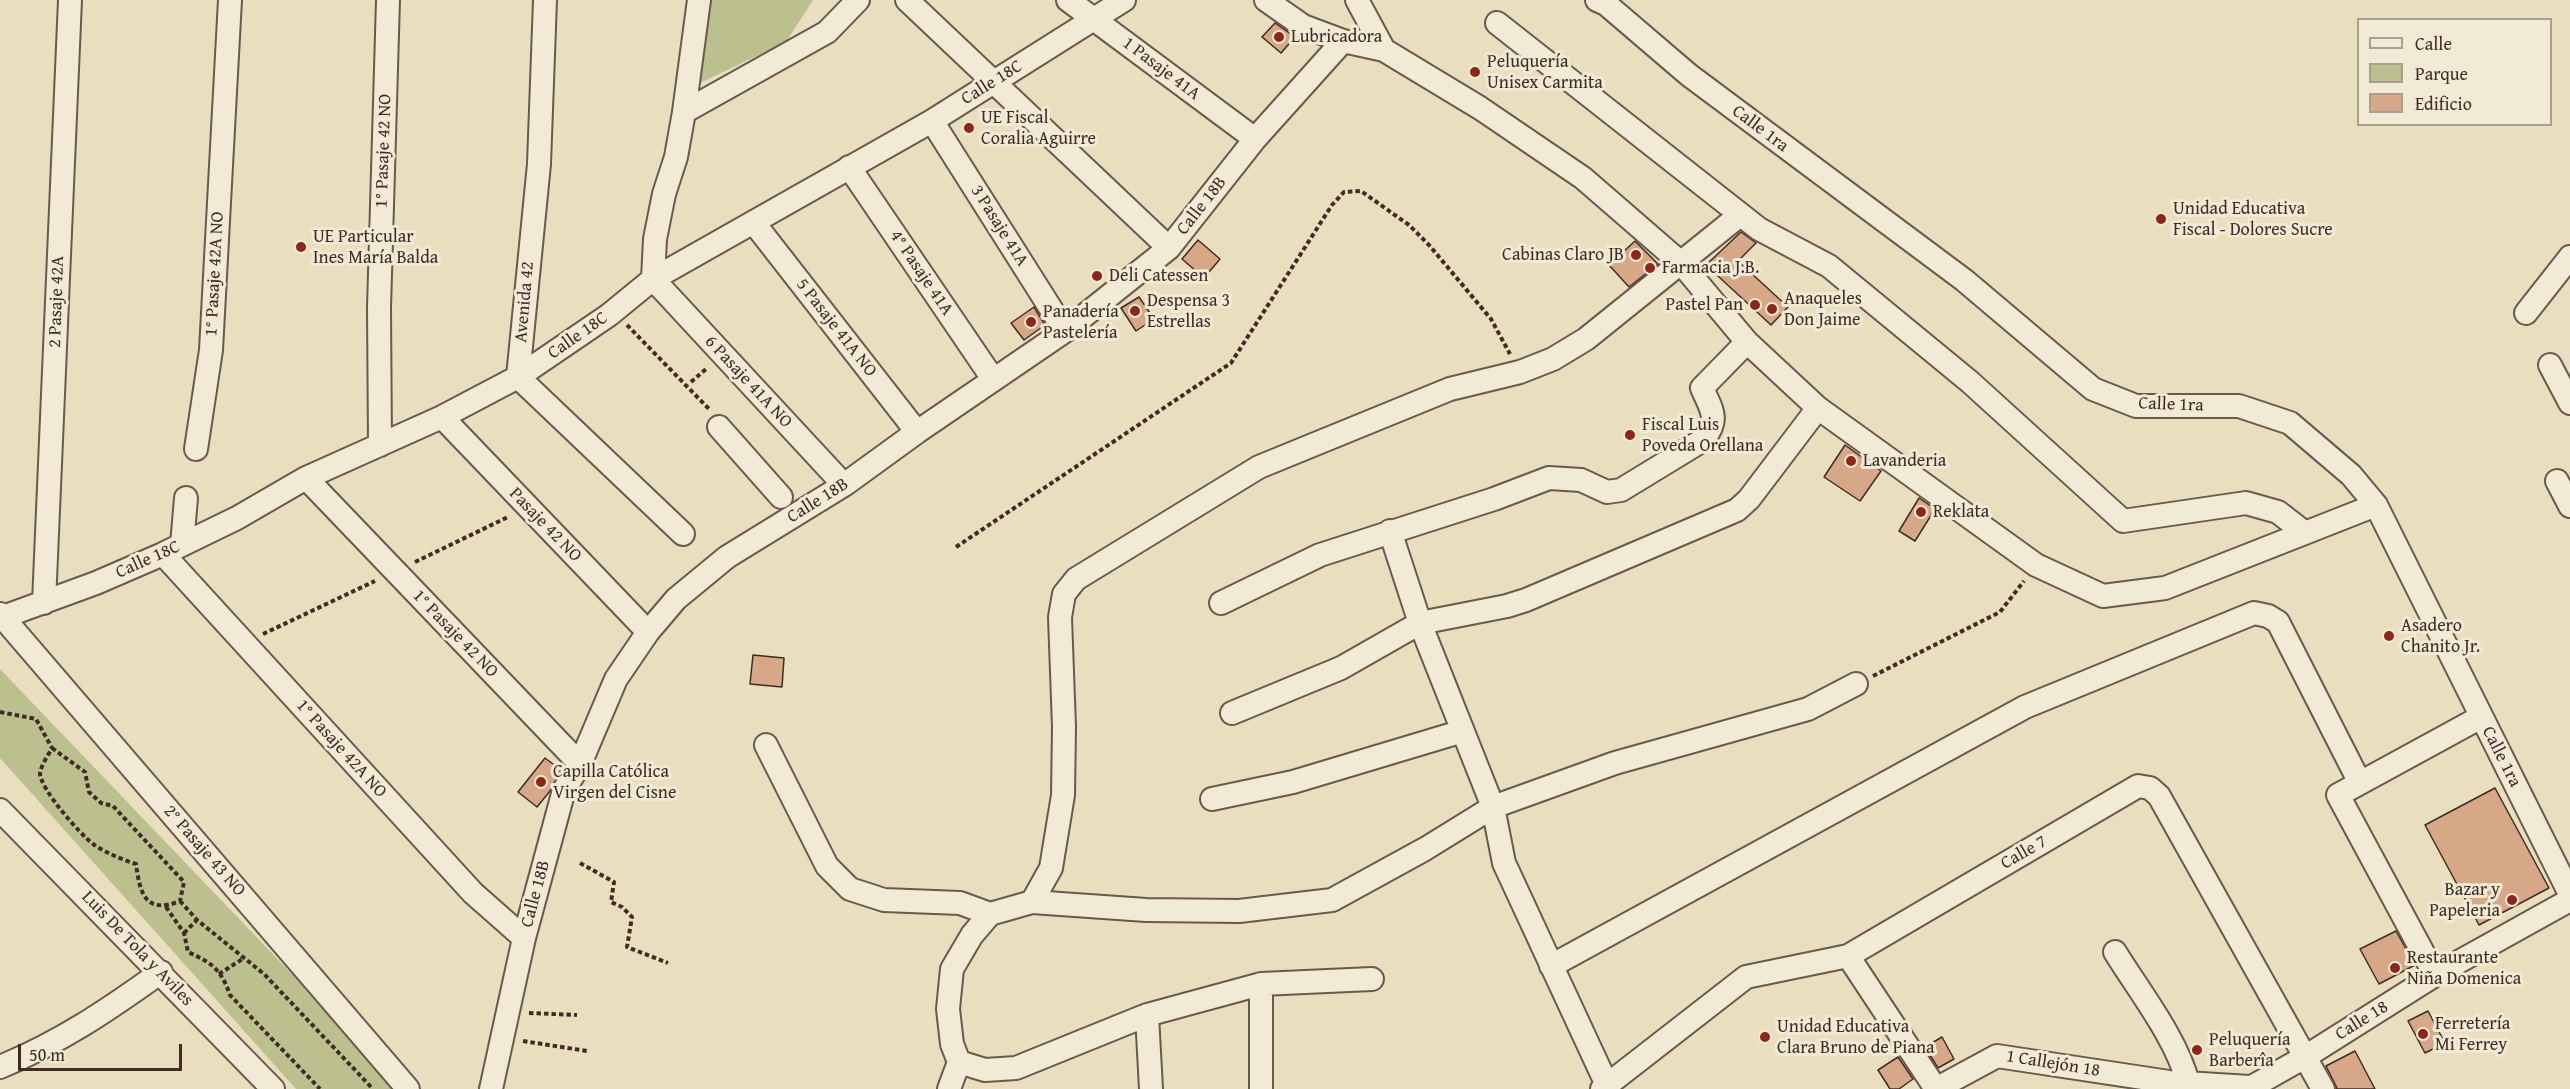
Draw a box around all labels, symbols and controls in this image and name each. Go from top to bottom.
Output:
legend [2357,18,2552,126]
place label: Lubricadora [1291,26,1382,48]
marker: Lubricadora [1272,30,1286,44]
text: Calle [2415,30,2452,57]
street label: 1 Pasaje 41A [1118,33,1204,105]
place label: Peluquería Unisex Carmita [1487,51,1603,94]
street label: Calle 18C [957,56,1027,110]
text: Parque [2415,60,2468,87]
marker: Peluquería Unisex Carmita [1468,65,1482,79]
text: Edificio [2415,90,2472,117]
street label: 1° Pasaje 42 NO [371,94,397,208]
street label: Calle 1ra [1727,101,1793,157]
place label: UE Fiscal Coralia Aguirre [981,107,1096,150]
marker: UE Fiscal Coralia Aguirre [962,121,976,135]
street label: Calle 18B [1172,172,1232,240]
street label: 3 Pasaje 41A [965,181,1033,271]
place label: Unidad Educativa Fiscal - Dolores Sucre [2173,198,2333,240]
street label: 1° Pasaje 42A NO [201,211,229,337]
marker: Unidad Educativa Fiscal - Dolores Sucre [2154,212,2168,226]
place label: UE Particular Ines María Balda [313,226,438,268]
street label: 4° Pasaje 41A [885,226,957,320]
marker: UE Particular Ines María Balda [294,240,308,254]
place label: Cabinas Claro JB [1502,244,1624,266]
marker: Cabinas Claro JB [1629,248,1643,262]
street label: 2 Pasaje 42A [45,256,69,348]
place label: Farmacia J.B. [1662,257,1759,279]
street label: Avenida 42 [511,260,539,344]
marker: Farmacia J.B. [1643,261,1657,275]
place label: Deli Catessen [1109,265,1208,287]
marker: Deli Catessen [1090,269,1104,283]
street label: 5 Pasaje 41A NO [791,275,881,381]
place label: Anaqueles Don Jaime [1784,288,1862,330]
place label: Despensa 3 Estrellas [1147,290,1230,332]
place label: Pastel Pan [1666,294,1743,316]
marker: Pastel Pan [1748,298,1762,312]
place label: Panadería Pastelería [1043,301,1119,344]
marker: Anaqueles Don Jaime [1765,302,1779,316]
marker: Despensa 3 Estrellas [1128,304,1142,318]
street label: Calle 18C [544,308,612,364]
marker: Panadería Pastelería [1024,315,1038,329]
street label: 6 Pasaje 41A NO [700,331,796,433]
street label: Calle 1ra [2138,393,2204,417]
place label: Fiscal Luis Poveda Orellana [1642,414,1763,456]
marker: Fiscal Luis Poveda Orellana [1623,428,1637,442]
place label: Lavanderia [1863,450,1946,472]
marker: Lavanderia [1844,454,1858,468]
street label: Calle 18B [783,474,853,528]
street label: Pasaje 42 NO [504,483,586,567]
place label: Reklata [1933,501,1989,523]
marker: Reklata [1914,505,1928,519]
street label: Calle 18C [113,536,183,584]
street label: 1° Pasaje 42 NO [408,585,502,683]
place label: Asadero Chanito Jr. [2401,615,2480,658]
marker: Asadero Chanito Jr. [2382,629,2396,643]
street label: 1° Pasaje 42A NO [291,695,391,803]
street label: Calle 1ra [2477,723,2525,791]
place label: Capilla Católica Virgen del Cisne [553,761,676,804]
marker: Capilla Católica Virgen del Cisne [534,775,548,789]
street label: 2° Pasaje 43 NO [158,801,250,901]
street label: Calle 7 [1997,831,2051,875]
street label: Calle 18B [517,858,555,930]
place label: Bazar y Papeleria [2429,879,2500,922]
street label: Luis De Tola y Aviles [77,887,197,1011]
marker: Bazar y Papeleria [2505,893,2519,907]
place label: Restaurante Niña Domenica [2407,947,2521,990]
marker: Restaurante Niña Domenica [2388,961,2402,975]
street label: Calle 18 [2332,996,2392,1046]
place label: Ferretería Mi Ferrey [2435,1013,2510,1056]
place label: Unidad Educativa Clara Bruno de Piana [1777,1016,1935,1058]
marker: Ferretería Mi Ferrey [2416,1027,2430,1041]
place label: Peluquería Barberîa [2209,1029,2291,1072]
marker: Unidad Educativa Clara Bruno de Piana [1758,1030,1772,1044]
scale bar [21,1032,184,1070]
text: 50 m [29,1041,65,1068]
marker: Peluquería Barberîa [2190,1043,2204,1057]
street label: 1 Callejón 18 [2004,1046,2102,1082]

